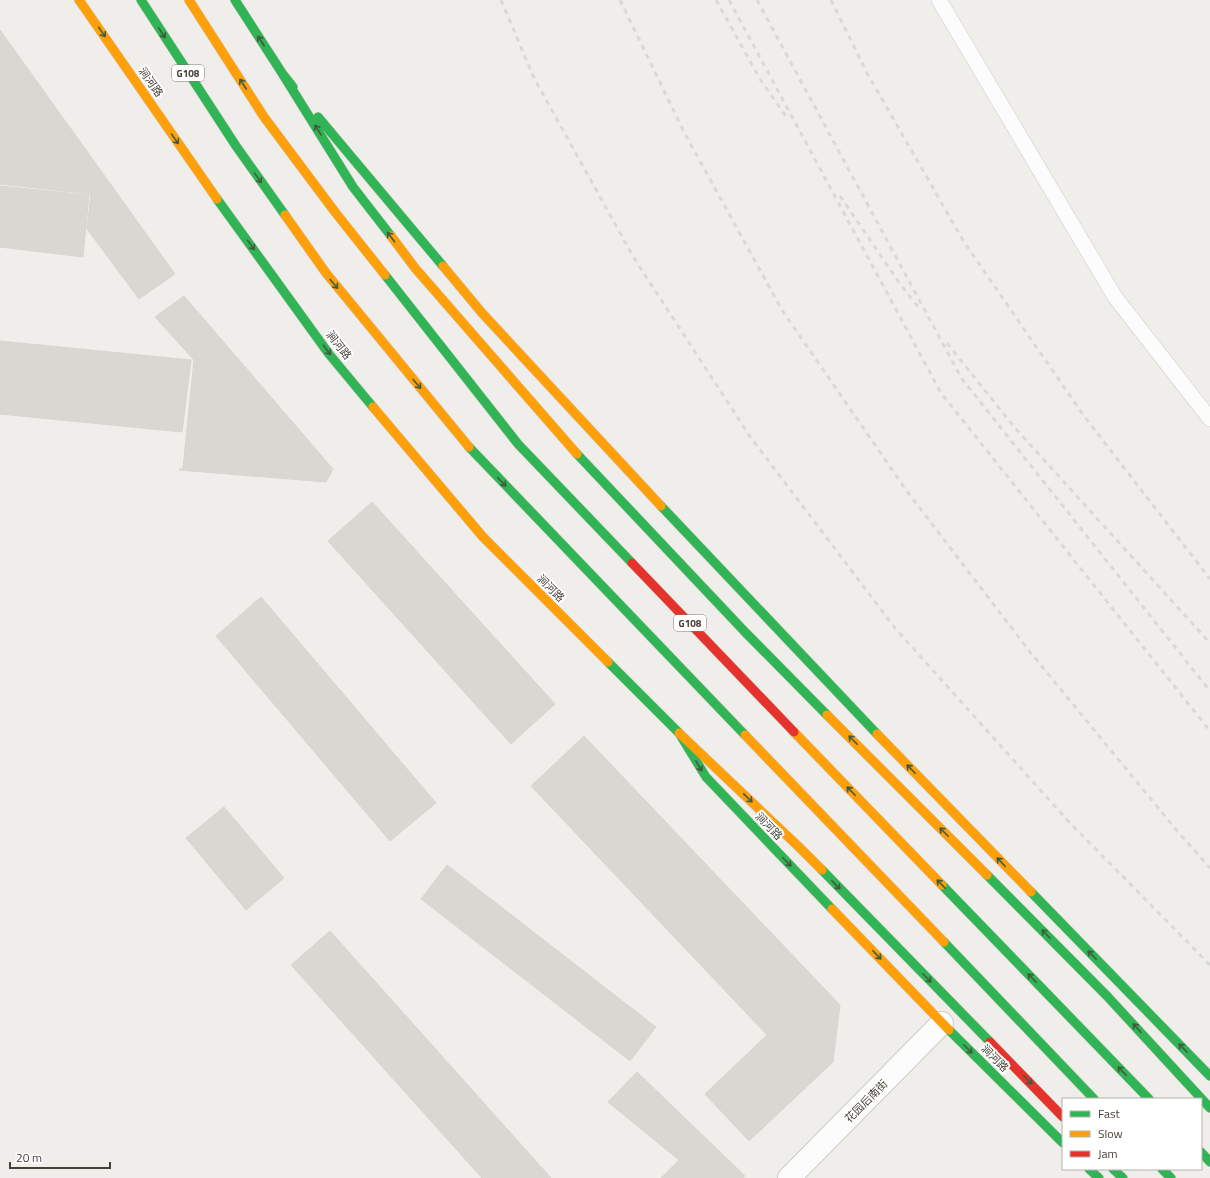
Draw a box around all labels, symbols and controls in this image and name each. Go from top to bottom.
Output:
one-way arrow [98,26,106,37]
one-way arrow [158,27,166,38]
one-way arrow [257,36,265,47]
street label: 涧河路 [135,64,167,100]
road number: G108 [172,65,204,81]
one-way arrow [239,79,247,90]
one-way arrow [313,124,321,136]
one-way arrow [171,133,179,144]
one-way arrow [254,172,262,183]
one-way arrow [387,232,395,243]
one-way arrow [247,239,255,250]
one-way arrow [330,278,339,289]
street label: 涧河路 [323,327,355,363]
one-way arrow [323,345,331,356]
one-way arrow [412,378,421,389]
one-way arrow [497,477,507,487]
street label: 涧河路 [534,571,568,605]
road number: G108 [674,615,706,631]
one-way arrow [848,735,858,745]
one-way arrow [696,760,704,772]
one-way arrow [906,764,915,774]
one-way arrow [846,786,855,796]
one-way arrow [743,794,753,803]
street label: 涧河路 [752,809,786,843]
one-way arrow [939,828,949,837]
one-way arrow [782,857,792,867]
one-way arrow [997,857,1006,867]
one-way arrow [936,879,946,889]
one-way arrow [831,880,841,890]
one-way arrow [1041,929,1051,939]
one-way arrow [872,950,882,960]
one-way arrow [1087,950,1097,960]
one-way arrow [922,973,932,983]
one-way arrow [1027,973,1036,983]
one-way arrow [1132,1023,1141,1033]
street label: 涧河路 [978,1041,1012,1075]
one-way arrow [1178,1043,1188,1053]
one-way arrow [963,1044,973,1053]
one-way arrow [1117,1066,1127,1076]
one-way arrow [1023,1075,1033,1085]
street label: 花园后南街 [841,1076,891,1126]
legend [1062,1098,1202,1170]
text: Fast [1098,1104,1121,1123]
text: Slow [1098,1124,1123,1143]
scale bar [10,1144,110,1170]
text: Jam [1098,1144,1118,1163]
text: 20 m [16,1148,42,1167]

